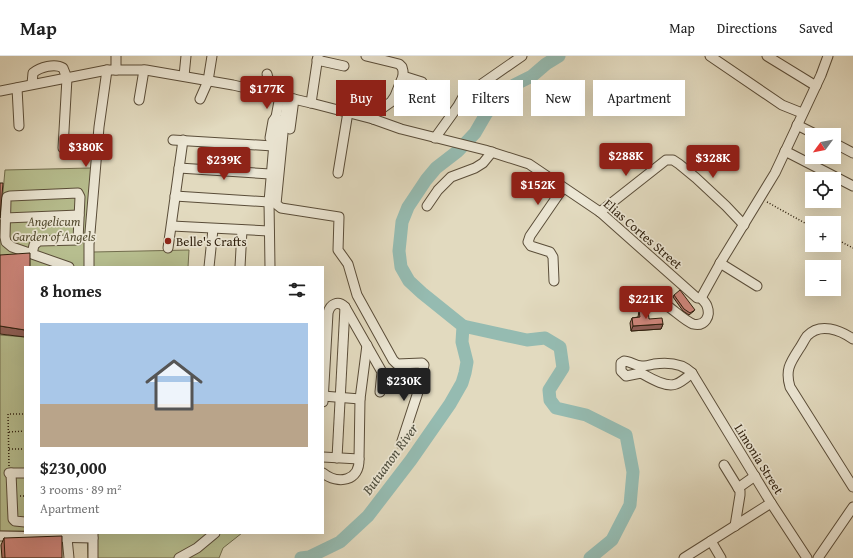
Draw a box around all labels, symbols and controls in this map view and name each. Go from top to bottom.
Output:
text: Map [20,14,57,42]
text: Map [669,18,695,38]
text: Directions [717,18,777,38]
text: Saved [799,18,833,38]
pin: $177K [239,76,295,110]
text: $177K [249,79,285,98]
chip: Buy [336,80,386,116]
chip: Rent [394,80,450,116]
chip: Filters [458,80,523,116]
chip: New [531,80,585,116]
chip: Apartment [593,80,685,116]
north arrow [805,128,841,164]
map controls [805,128,841,296]
pin: $380K [58,134,114,168]
text: $380K [68,137,104,156]
pin: $288K [598,143,654,177]
pin: $328K [685,145,741,179]
text: $288K [608,146,644,165]
pin: $239K [196,147,252,181]
text: $328K [695,148,731,167]
text: $239K [206,150,242,169]
pin: $152K [510,172,566,206]
button: locate [805,172,841,208]
text: $152K [520,175,556,194]
street label: Elias Cortes Street [600,194,687,274]
park label: Angelicum Garden of Angels [12,212,96,246]
button: + [805,216,841,252]
place label: Belle's Crafts [176,232,247,251]
marker: Belle's Crafts [163,236,173,246]
button: − [805,260,841,296]
text: 8 homes [40,278,102,303]
icon: filters [286,279,308,301]
pin: $221K [618,286,674,320]
text: $221K [628,289,664,308]
icon: home [138,349,210,421]
pin: $230K [376,368,432,402]
text: $230K [386,371,422,390]
water label: Butuanon River [357,419,423,499]
street label: Limonia Street [730,420,788,498]
text: $230,000 [40,455,106,480]
text: 3 rooms · 89 m² [40,480,122,499]
text: Apartment [40,499,100,518]

